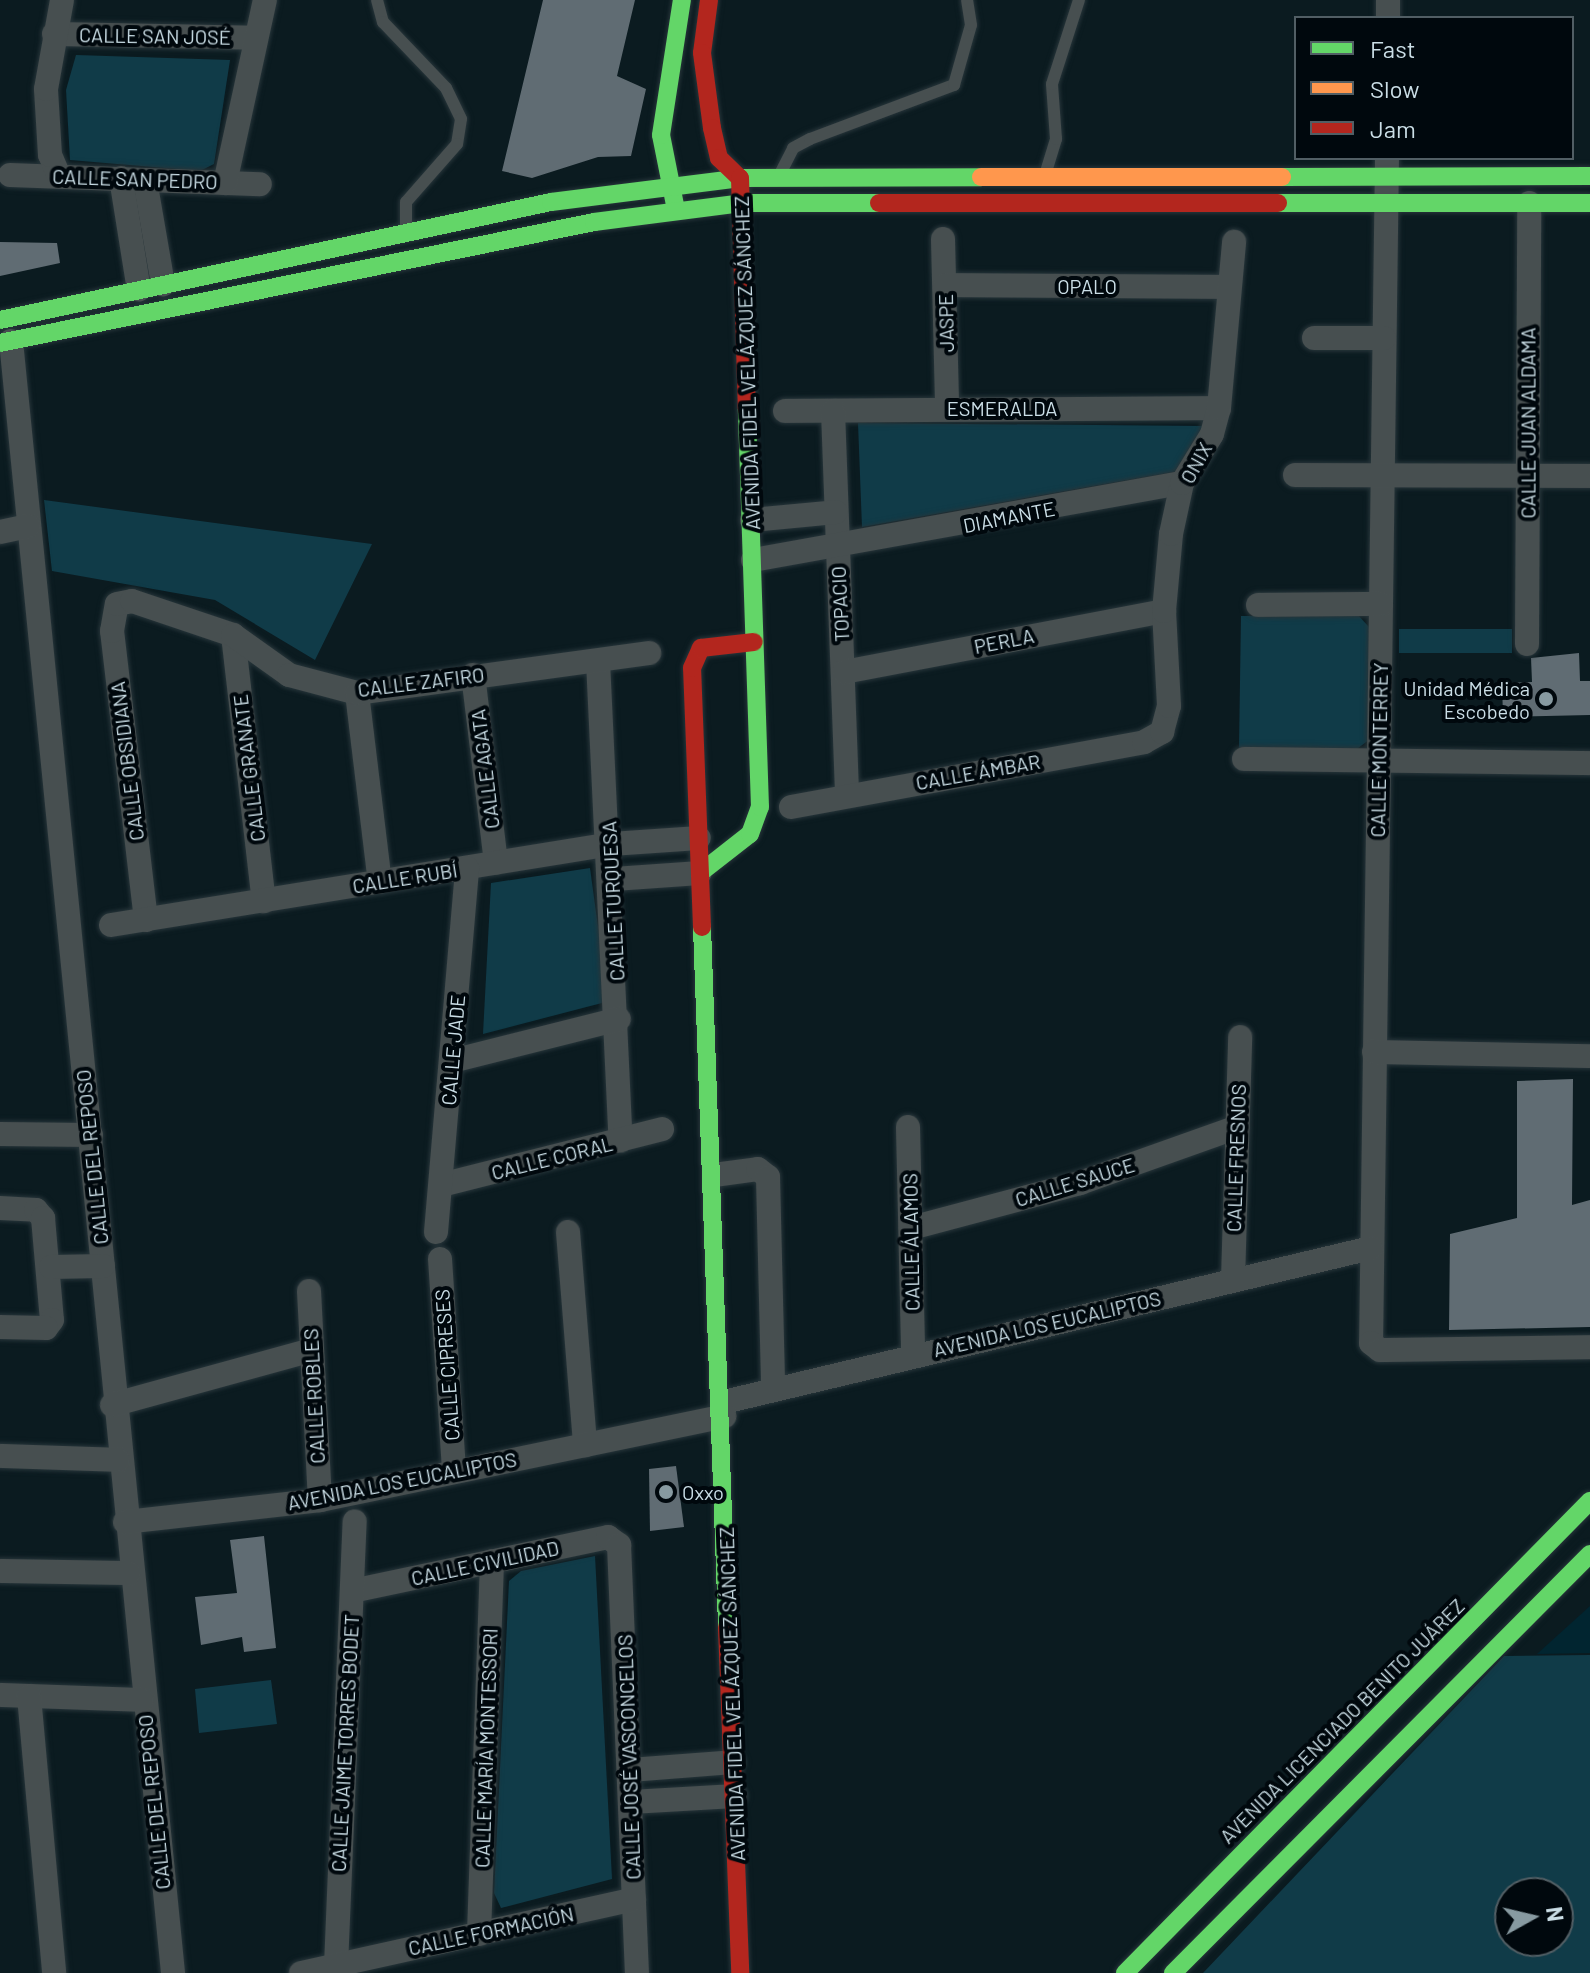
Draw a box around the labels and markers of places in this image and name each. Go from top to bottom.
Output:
place label: Unidad Médica Escobedo [1404,676,1530,723]
marker: Unidad Médica Escobedo [1537,690,1555,708]
place label: Oxxo [682,1480,724,1504]
marker: Oxxo [657,1483,675,1501]

